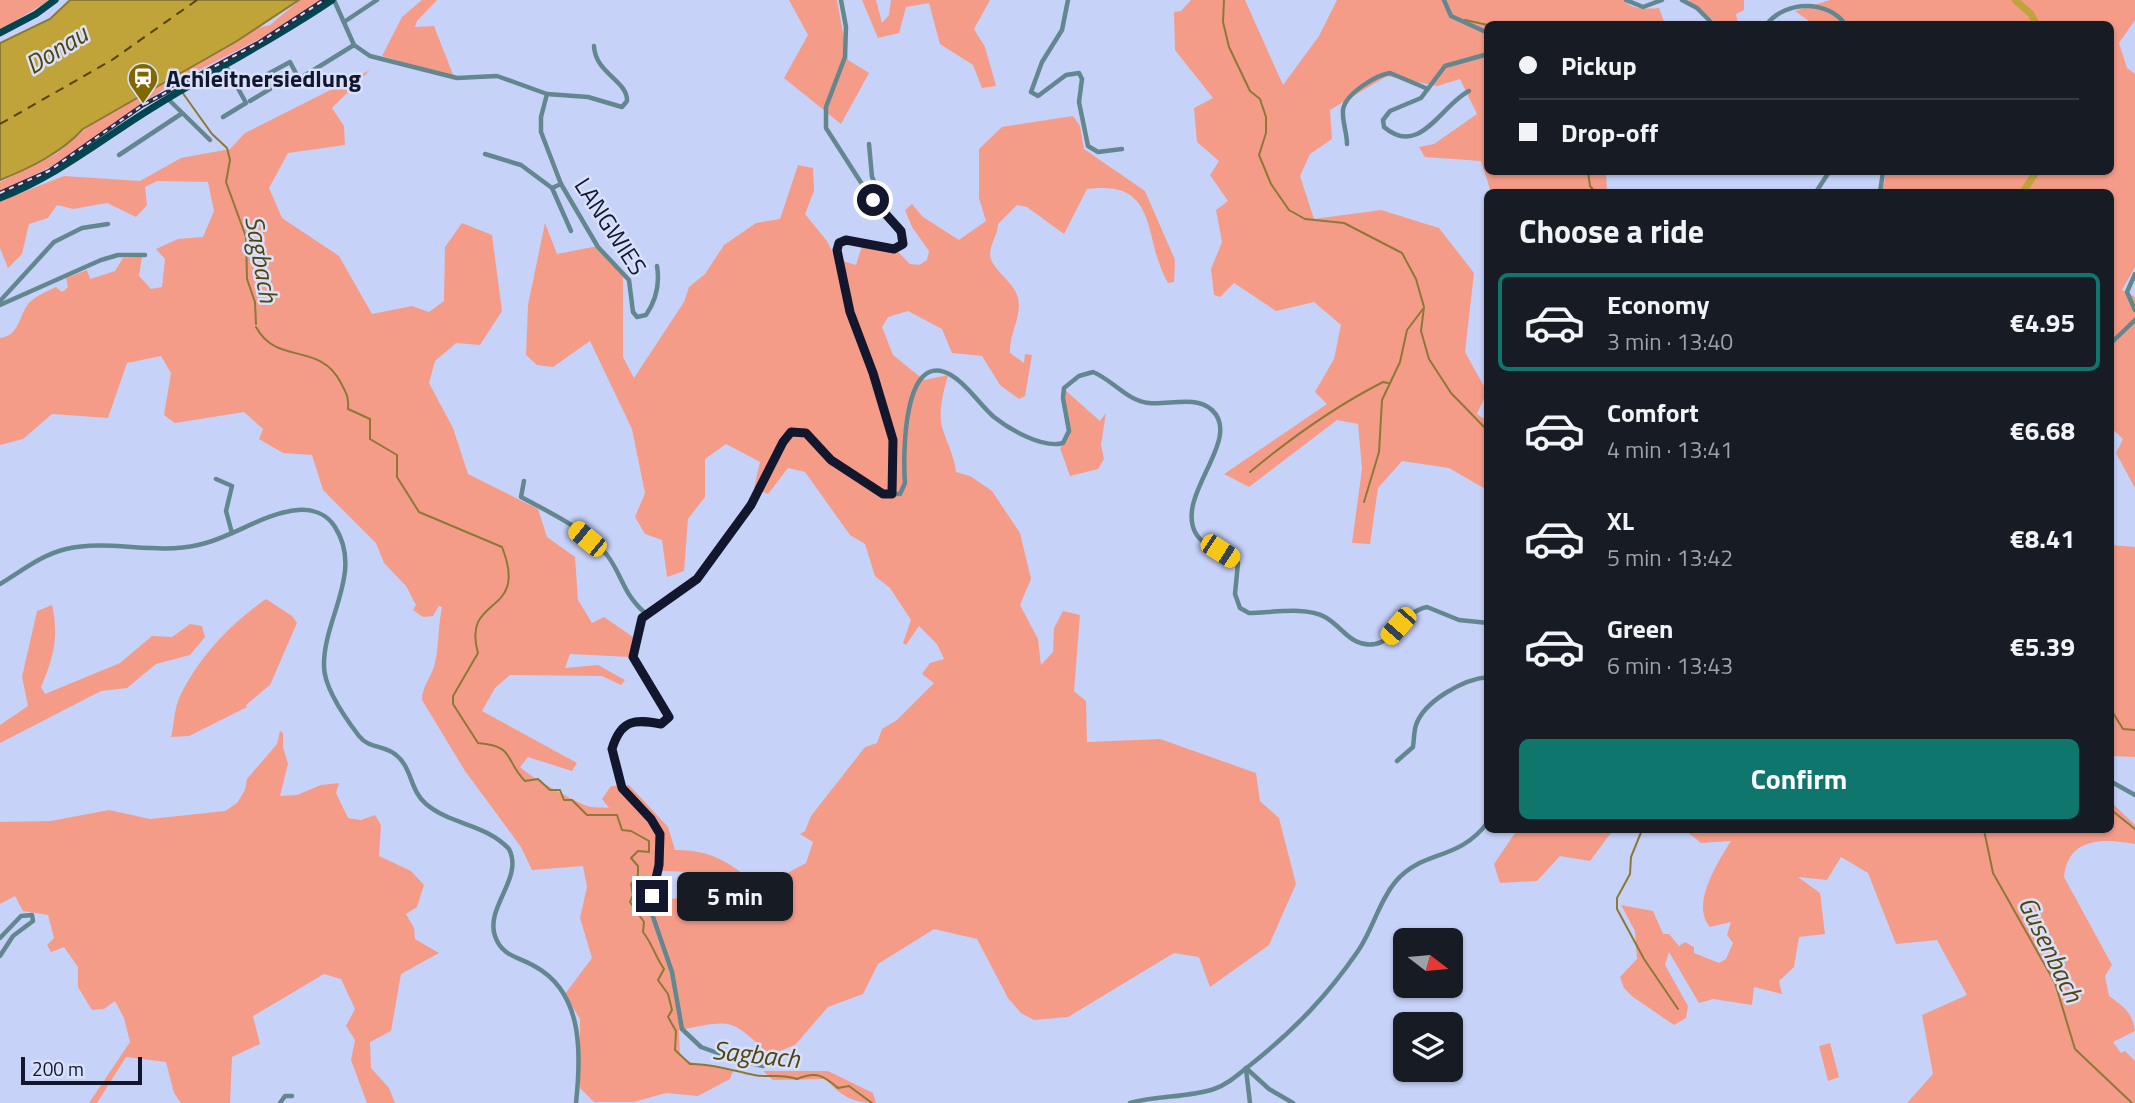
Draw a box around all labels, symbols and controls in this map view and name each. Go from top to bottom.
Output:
water label: Donau [17,13,97,83]
text: Pickup [1561,46,1637,85]
place label: Achleitnersiedlung [166,60,361,96]
station icon: Achleitnersiedlung [126,61,160,105]
text: Drop-off [1561,113,1658,152]
street label: LANGWIES [566,170,656,282]
route start [857,184,889,216]
text: Choose a ride [1519,207,1704,255]
water label: Sagbach [235,212,289,307]
text: Economy [1607,285,1709,324]
icon: car [1523,291,1586,354]
text: €4.95 [2010,303,2075,342]
text: 3 min · 13:40 [1607,324,1733,359]
text: Comfort [1607,393,1699,432]
icon: car [1523,399,1586,462]
text: €6.68 [2010,411,2075,450]
text: 4 min · 13:41 [1607,432,1733,467]
text: XL [1607,501,1634,540]
icon: car [1523,507,1586,570]
car [565,518,610,560]
text: €8.41 [2010,519,2075,558]
car [1197,531,1244,571]
text: 5 min · 13:42 [1607,540,1733,575]
car [1377,603,1420,649]
text: Green [1607,609,1673,648]
icon: car [1523,615,1586,678]
text: €5.39 [2010,627,2075,666]
text: 6 min · 13:43 [1607,648,1733,683]
button: Confirm [1519,739,2079,819]
callout: 5 min [676,872,792,920]
text: 5 min [707,879,763,914]
route end [636,880,668,912]
water label: Gusenbach [2009,889,2094,1009]
north arrow [1393,928,1463,998]
map controls [1393,928,1463,1082]
button: layers [1393,1012,1463,1082]
water label: Sagbach [710,1030,803,1078]
scale bar [21,1054,142,1086]
text: 200 m [32,1054,84,1083]

